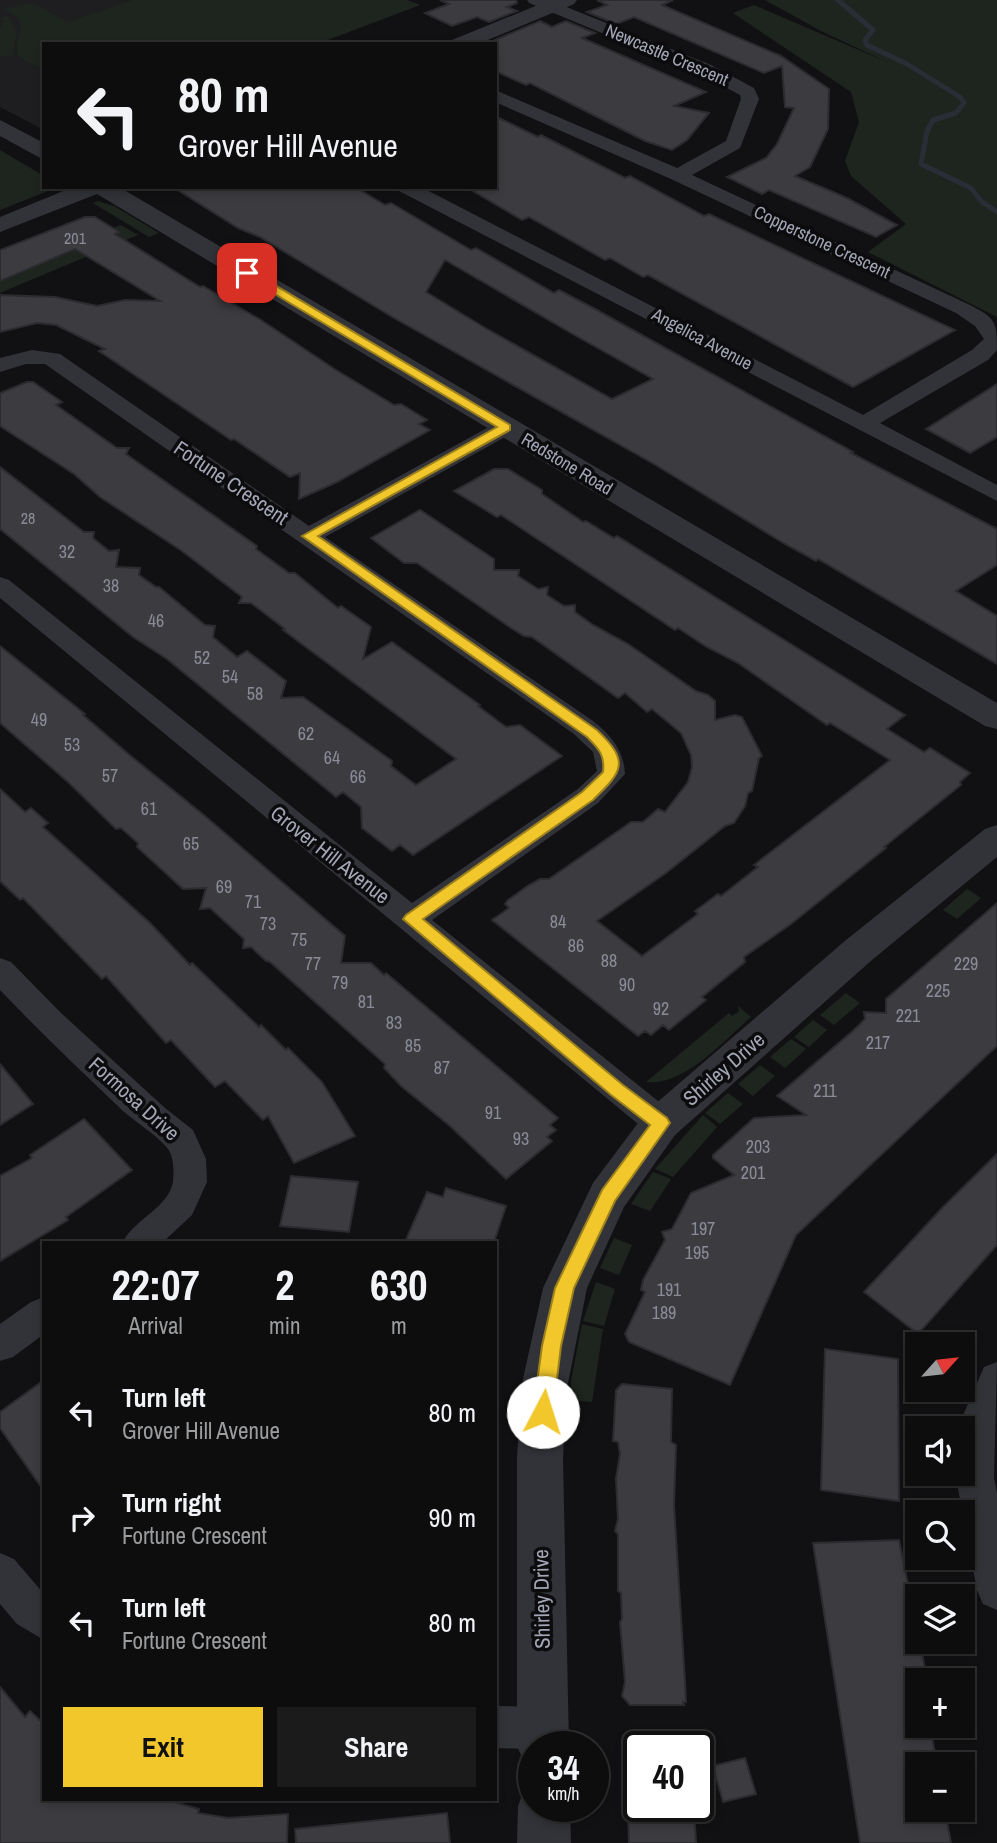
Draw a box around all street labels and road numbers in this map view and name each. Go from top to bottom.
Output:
street label: Newcastle Crescent [602,17,732,92]
street label: Copperstone Crescent [750,199,894,284]
street label: Angelica Avenue [647,301,757,376]
street label: Redstone Road [517,426,618,501]
street label: Fortune Crescent [168,434,294,532]
street label: Grover Hill Avenue [265,799,396,910]
street label: Shirley Drive [677,1025,771,1112]
street label: Formosa Drive [83,1050,186,1147]
street label: Shirley Drive [526,1549,557,1649]

